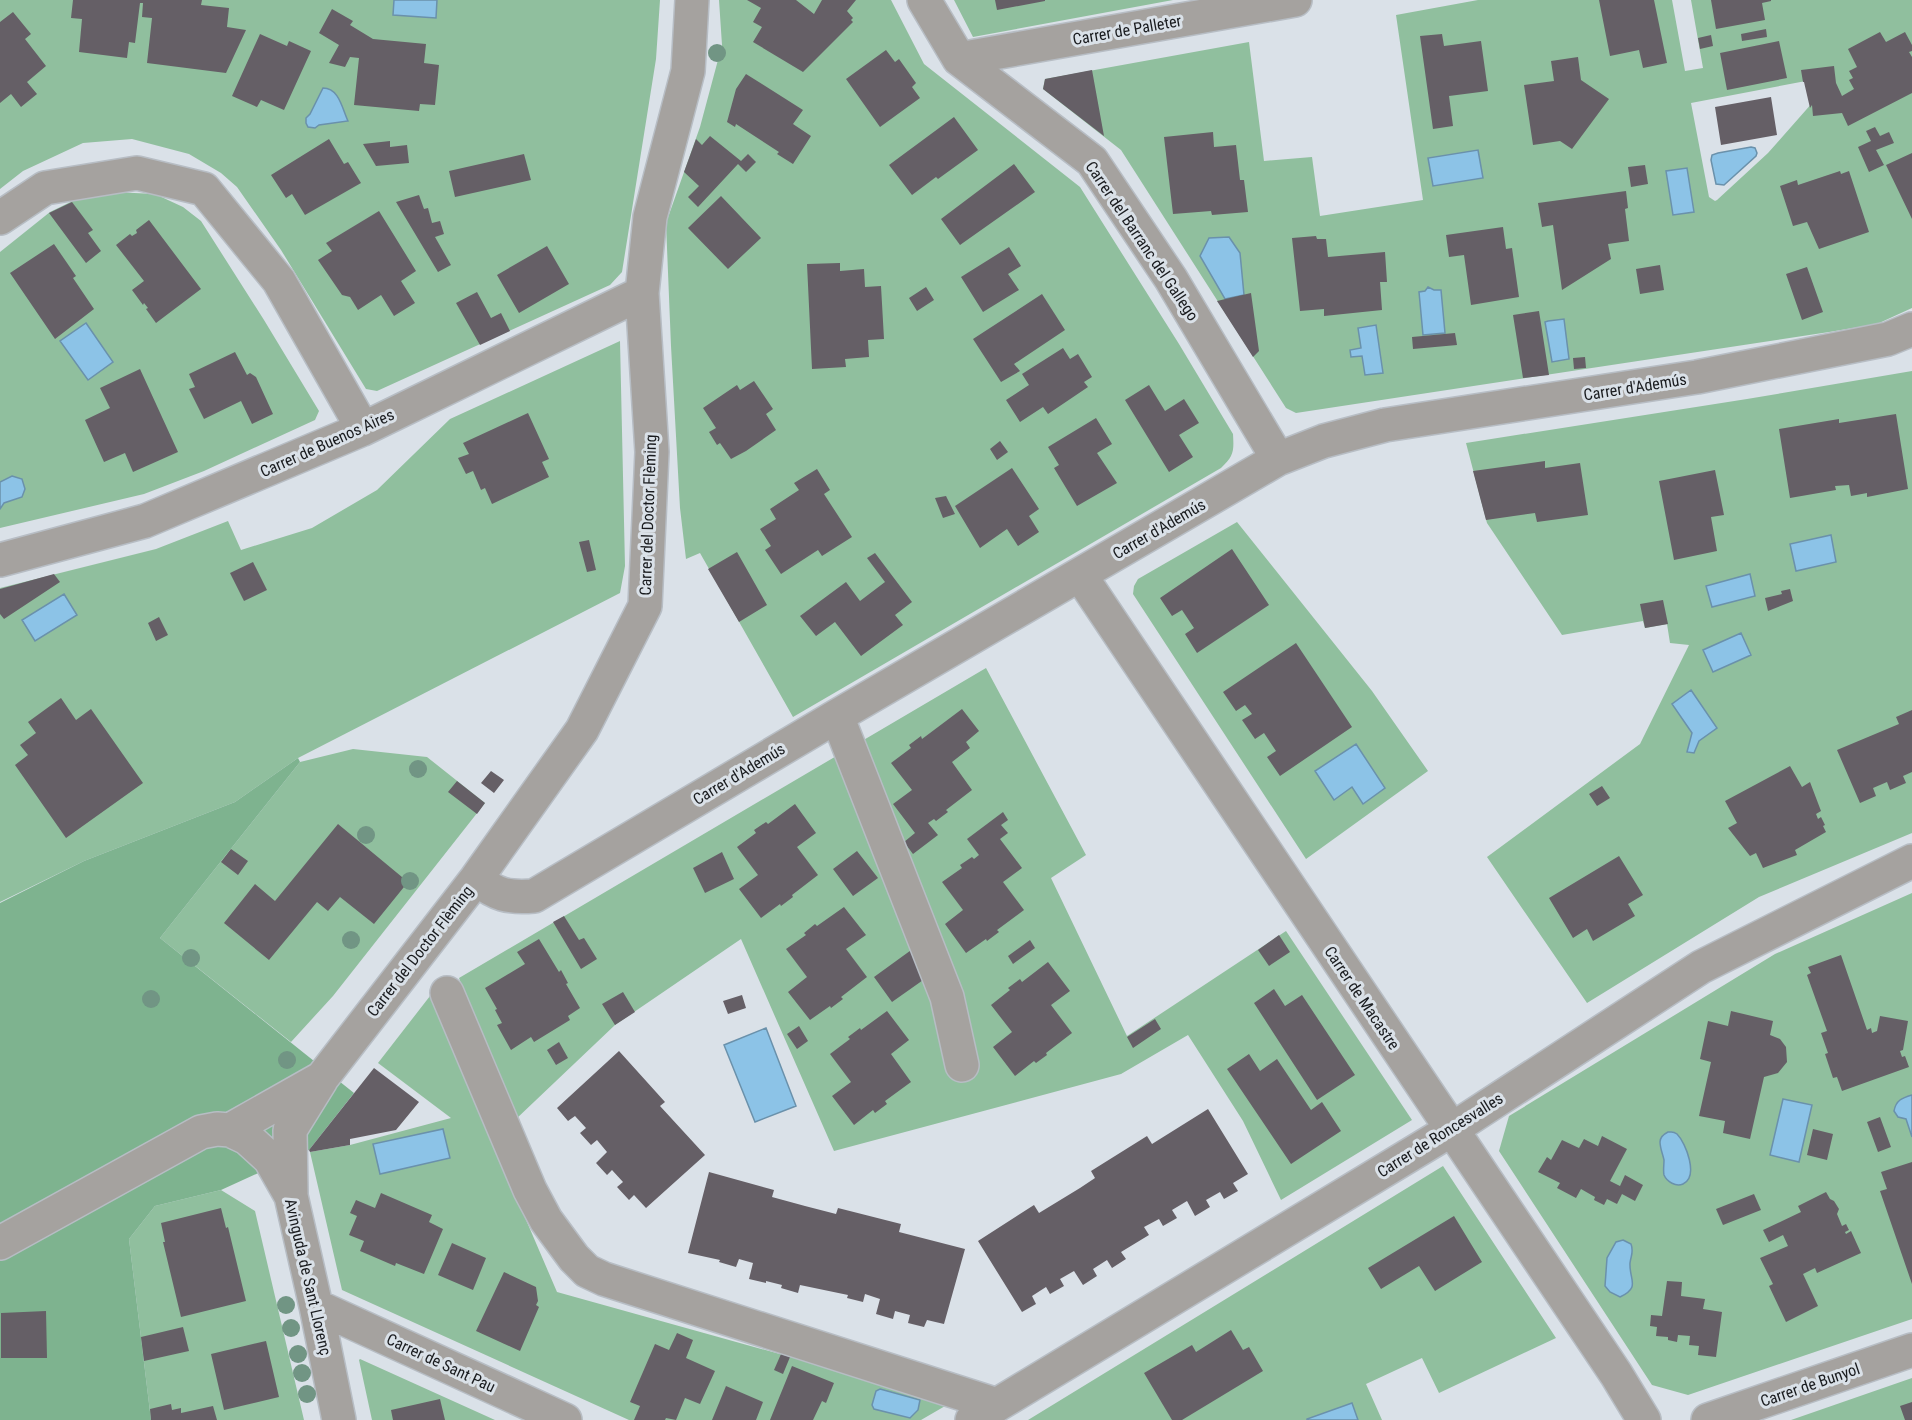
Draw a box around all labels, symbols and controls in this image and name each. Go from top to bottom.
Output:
street label: Carrer de Palleter [1071,11,1183,49]
street label: Carrer del Barranc del Gallego [1082,158,1202,324]
street label: Carrer d'Ademús [1582,369,1688,405]
street label: Carrer de Buenos Aires [257,405,397,481]
street label: Carrer del Doctor Flèming [636,434,660,596]
street label: Carrer d'Ademús [1109,495,1209,563]
street label: Carrer d'Ademús [690,739,788,809]
street label: Carrer del Doctor Flèming [363,882,477,1020]
street label: Carrer de Macastre [1320,943,1404,1053]
street label: Carrer de Roncesvalles [1374,1089,1506,1181]
street label: Avinguda de Sant Llorenç [281,1197,335,1357]
street label: Carrer de Sant Pau [384,1329,498,1397]
street label: Carrer de Bunyol [1758,1359,1862,1411]

